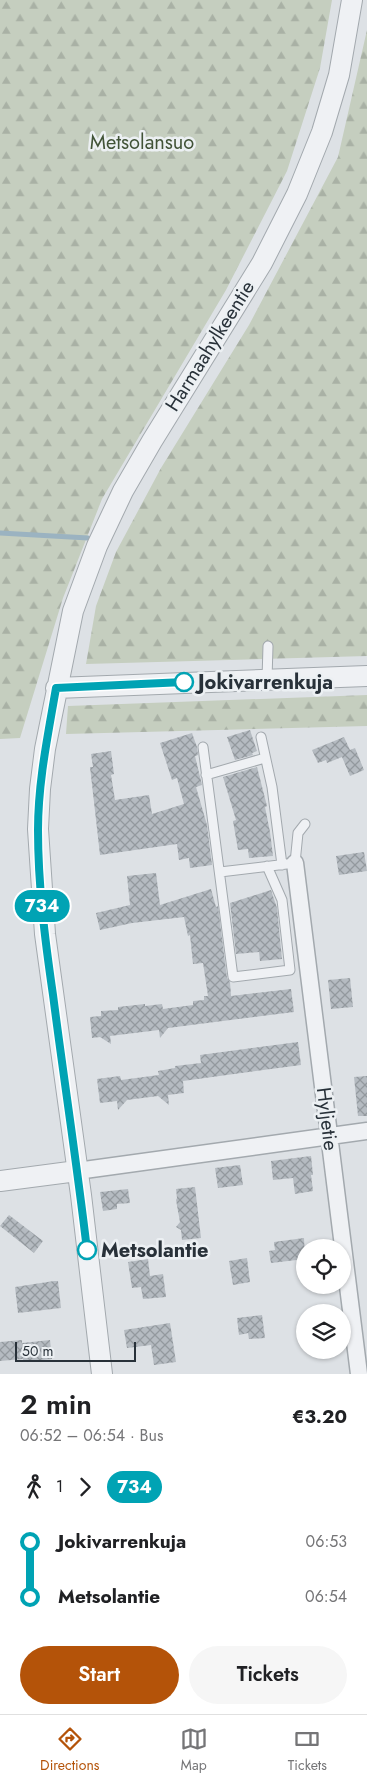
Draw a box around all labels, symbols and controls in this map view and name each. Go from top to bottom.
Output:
park label: Metsolansuo [90,128,194,157]
street label: Harmaahylkeentie [158,275,262,417]
place label: Jokivarrenkuja [194,668,333,697]
marker: Jokivarrenkuja [174,672,194,692]
line badge: 734 [13,890,71,922]
text: 734 [25,893,59,919]
street label: Hyljetie [309,1086,345,1152]
place label: Metsolantie [101,1236,209,1265]
map controls [296,1239,351,1359]
button: locate [296,1239,351,1294]
marker: Metsolantie [77,1240,97,1260]
button: layers [296,1304,351,1359]
scale bar [15,1339,136,1362]
text: 50 m [22,1341,53,1361]
text: 2 min [20,1384,92,1425]
text: €3.20 [292,1403,347,1430]
text: 06:52 – 06:54 · Bus [20,1424,163,1447]
icon: walk [20,1473,48,1501]
icon: forward [71,1473,99,1501]
text: 734 [117,1474,152,1500]
text: 1 [56,1475,63,1498]
text: Jokivarrenkuja [58,1528,186,1555]
text: 06:53 [306,1530,347,1553]
text: Metsolantie [58,1583,160,1610]
text: 06:54 [305,1585,347,1608]
button: Start [20,1646,179,1704]
button: Tickets [189,1646,347,1704]
tab: Directions [40,1725,99,1775]
tab: Map [180,1725,208,1775]
tab: Tickets [288,1725,327,1775]

